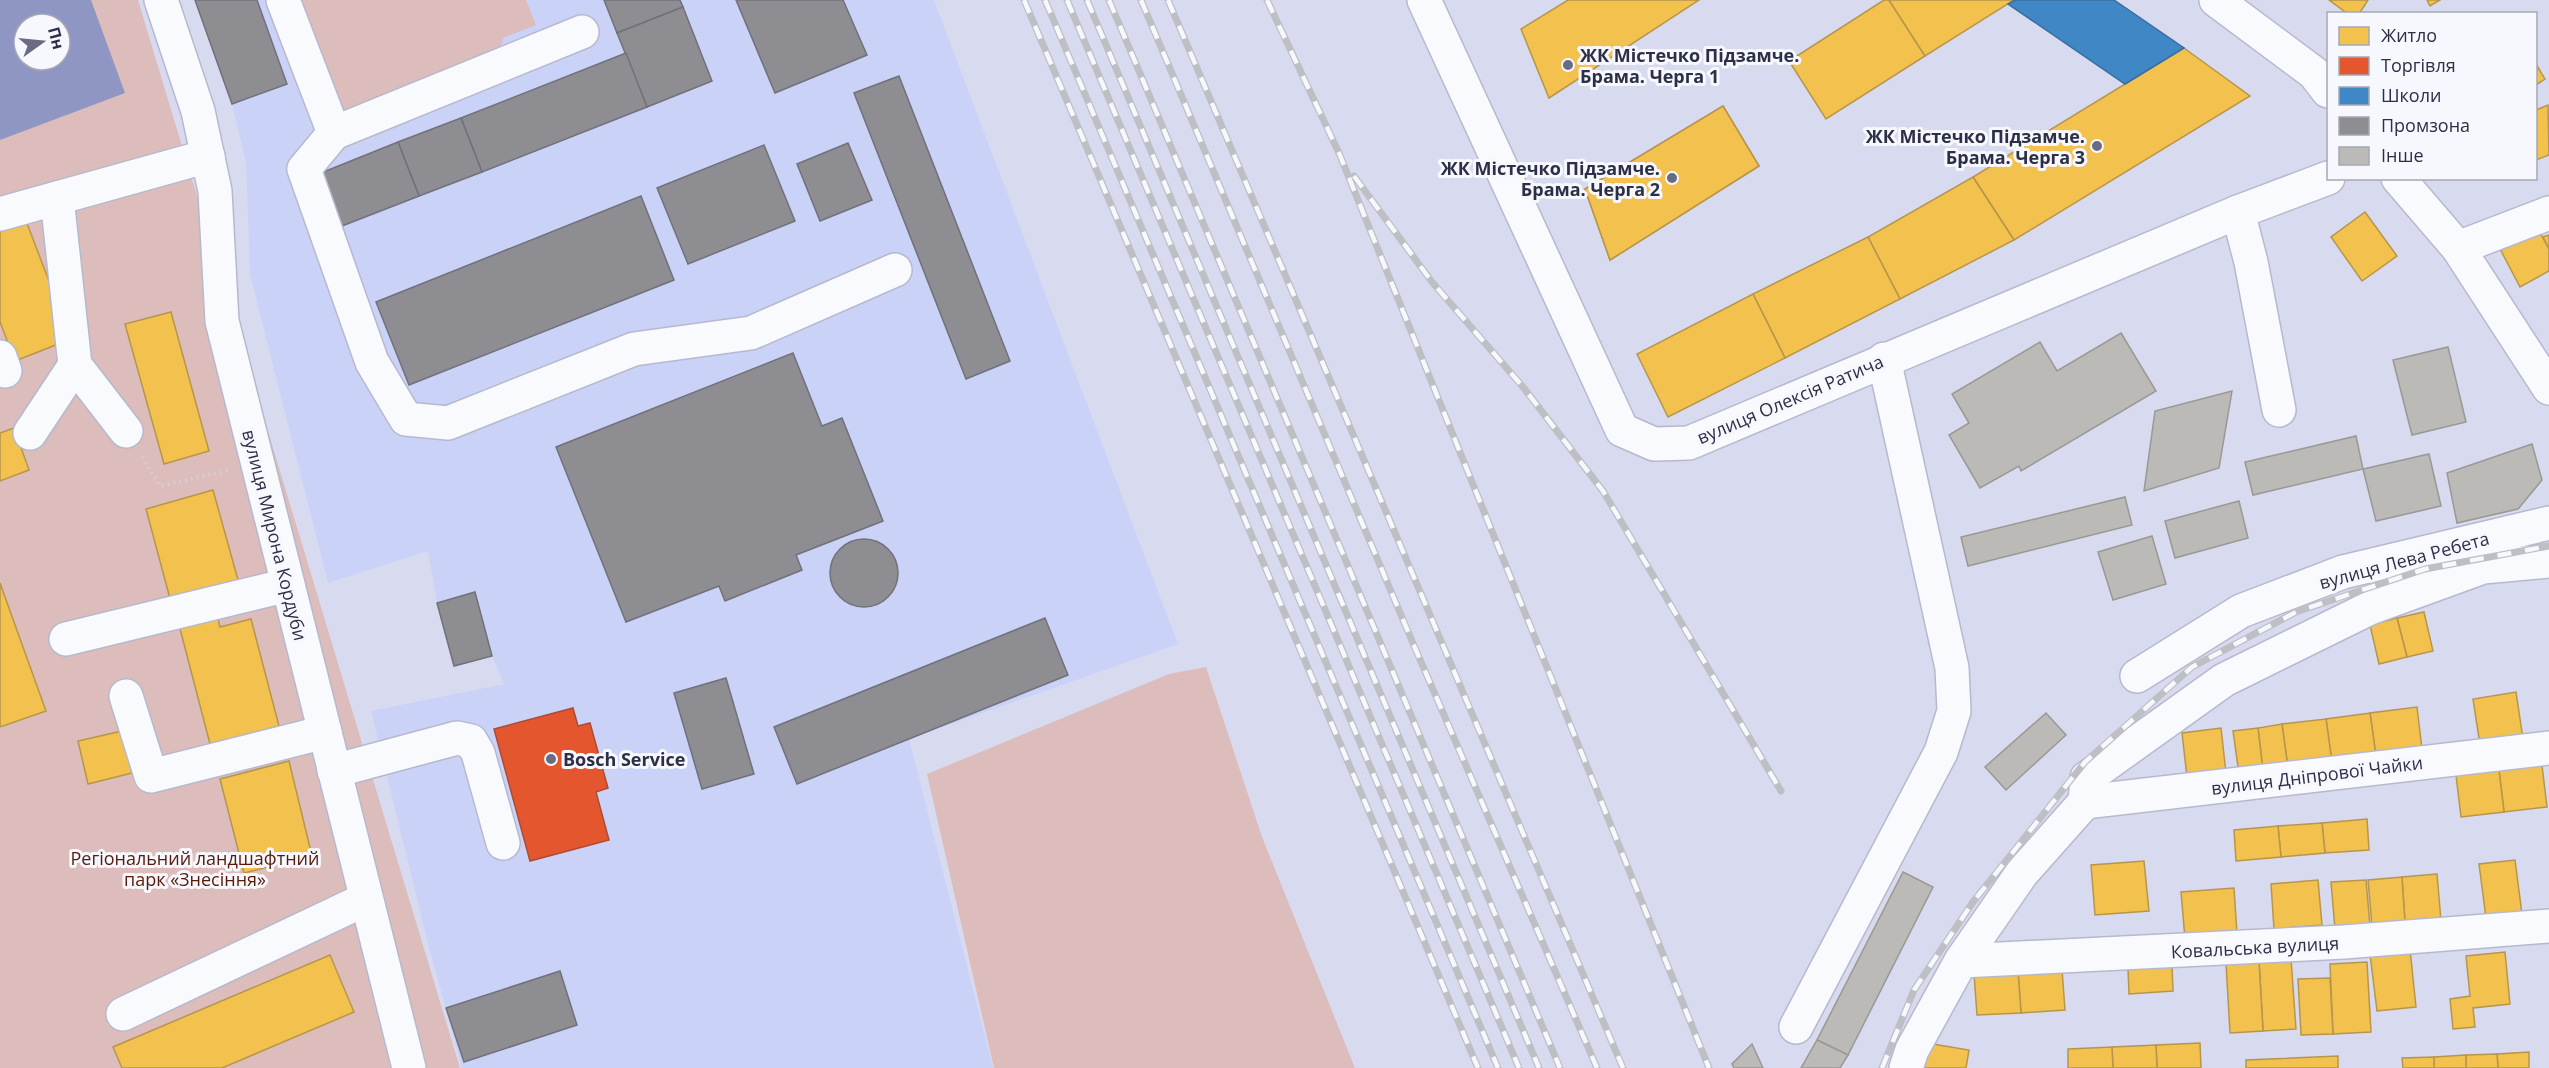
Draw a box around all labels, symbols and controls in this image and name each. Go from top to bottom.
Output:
north arrow [12,12,72,72]
legend [2327,12,2537,180]
text: Житло [2381,23,2437,47]
text: Пн [43,24,70,52]
place label: ЖК Містечко Підзамче. Брама. Черга 1 [1580,43,1799,88]
text: Торгівля [2381,53,2456,77]
marker: ЖК Містечко Підзамче. Брама. Черга 1 [1561,58,1575,72]
text: Школи [2381,83,2441,107]
text: Промзона [2381,113,2470,137]
place label: ЖК Містечко Підзамче. Брама. Черга 3 [1866,124,2085,169]
marker: ЖК Містечко Підзамче. Брама. Черга 3 [2090,139,2104,153]
text: Інше [2381,143,2424,167]
place label: ЖК Містечко Підзамче. Брама. Черга 2 [1441,156,1660,201]
marker: ЖК Містечко Підзамче. Брама. Черга 2 [1665,171,1679,185]
street label: вулиця Олексія Ратича [1693,349,1887,449]
street label: вулиця Мирона Кордуби [237,427,313,643]
street label: вулиця Лева Ребета [2316,526,2492,594]
place label: Bosch Service [563,747,685,771]
street label: вулиця Дніпрової Чайки [2210,750,2424,800]
marker: Bosch Service [544,752,558,766]
park label: Регіональний ландшафтний парк «Знесіння» [70,846,320,891]
street label: Ковальська вулиця [2170,931,2340,963]

